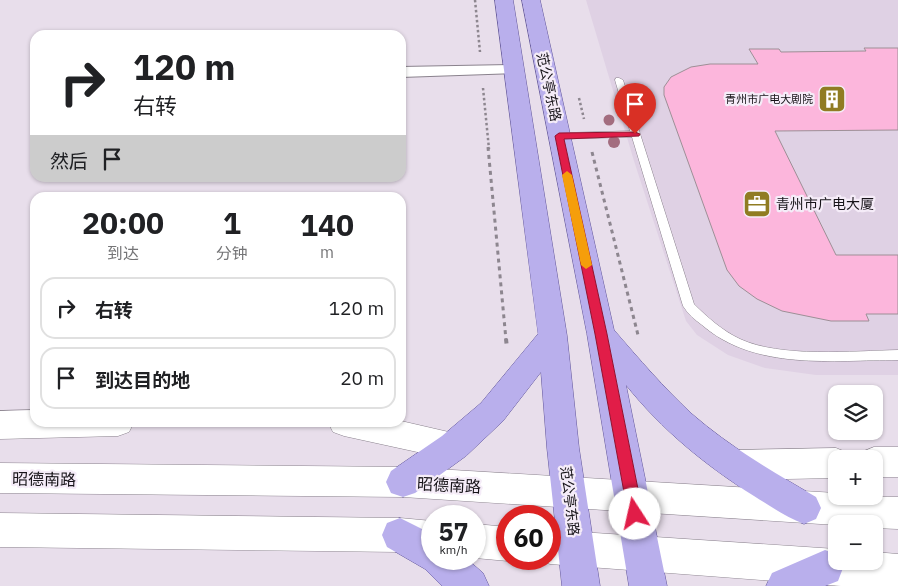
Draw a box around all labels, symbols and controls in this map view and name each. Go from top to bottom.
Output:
text: 120 m [133,44,236,90]
icon: right [50,50,115,115]
street label: 范公亭东路 [533,51,565,123]
pin [614,83,656,134]
building icon: 青州市广电大剧院 [817,84,847,114]
icon: arrive [621,90,649,118]
text: 右转 [133,91,177,120]
place label: 青州市广电大剧院 [725,92,813,106]
icon: arrive [98,145,126,173]
text: 然后 [50,149,88,173]
office icon: 青州市广电大厦 [742,189,772,219]
place label: 青州市广电大厦 [776,195,874,213]
text: 20:00 [82,203,164,242]
text: 1 [223,203,241,242]
text: 140 [300,205,354,244]
text: m [320,242,334,262]
text: 到达 [107,243,139,263]
text: 分钟 [216,243,248,263]
icon: right [52,294,80,322]
text: 120 m [329,296,384,320]
text: 右转 [95,298,133,322]
icon: arrive [52,364,80,392]
text: 20 m [340,366,384,390]
text: 到达目的地 [95,368,190,392]
map controls [828,385,883,570]
button: layers [828,385,883,440]
button: + [828,450,883,505]
street label: 范公亭东路 [557,465,583,537]
street label: 昭德南路 [12,468,76,490]
street label: 昭德南路 [417,473,481,497]
position arrow [608,487,660,539]
speed limit sign: 60 [496,505,561,570]
text: 57 [438,515,469,548]
button: − [828,515,883,570]
text: km/h [439,542,468,557]

